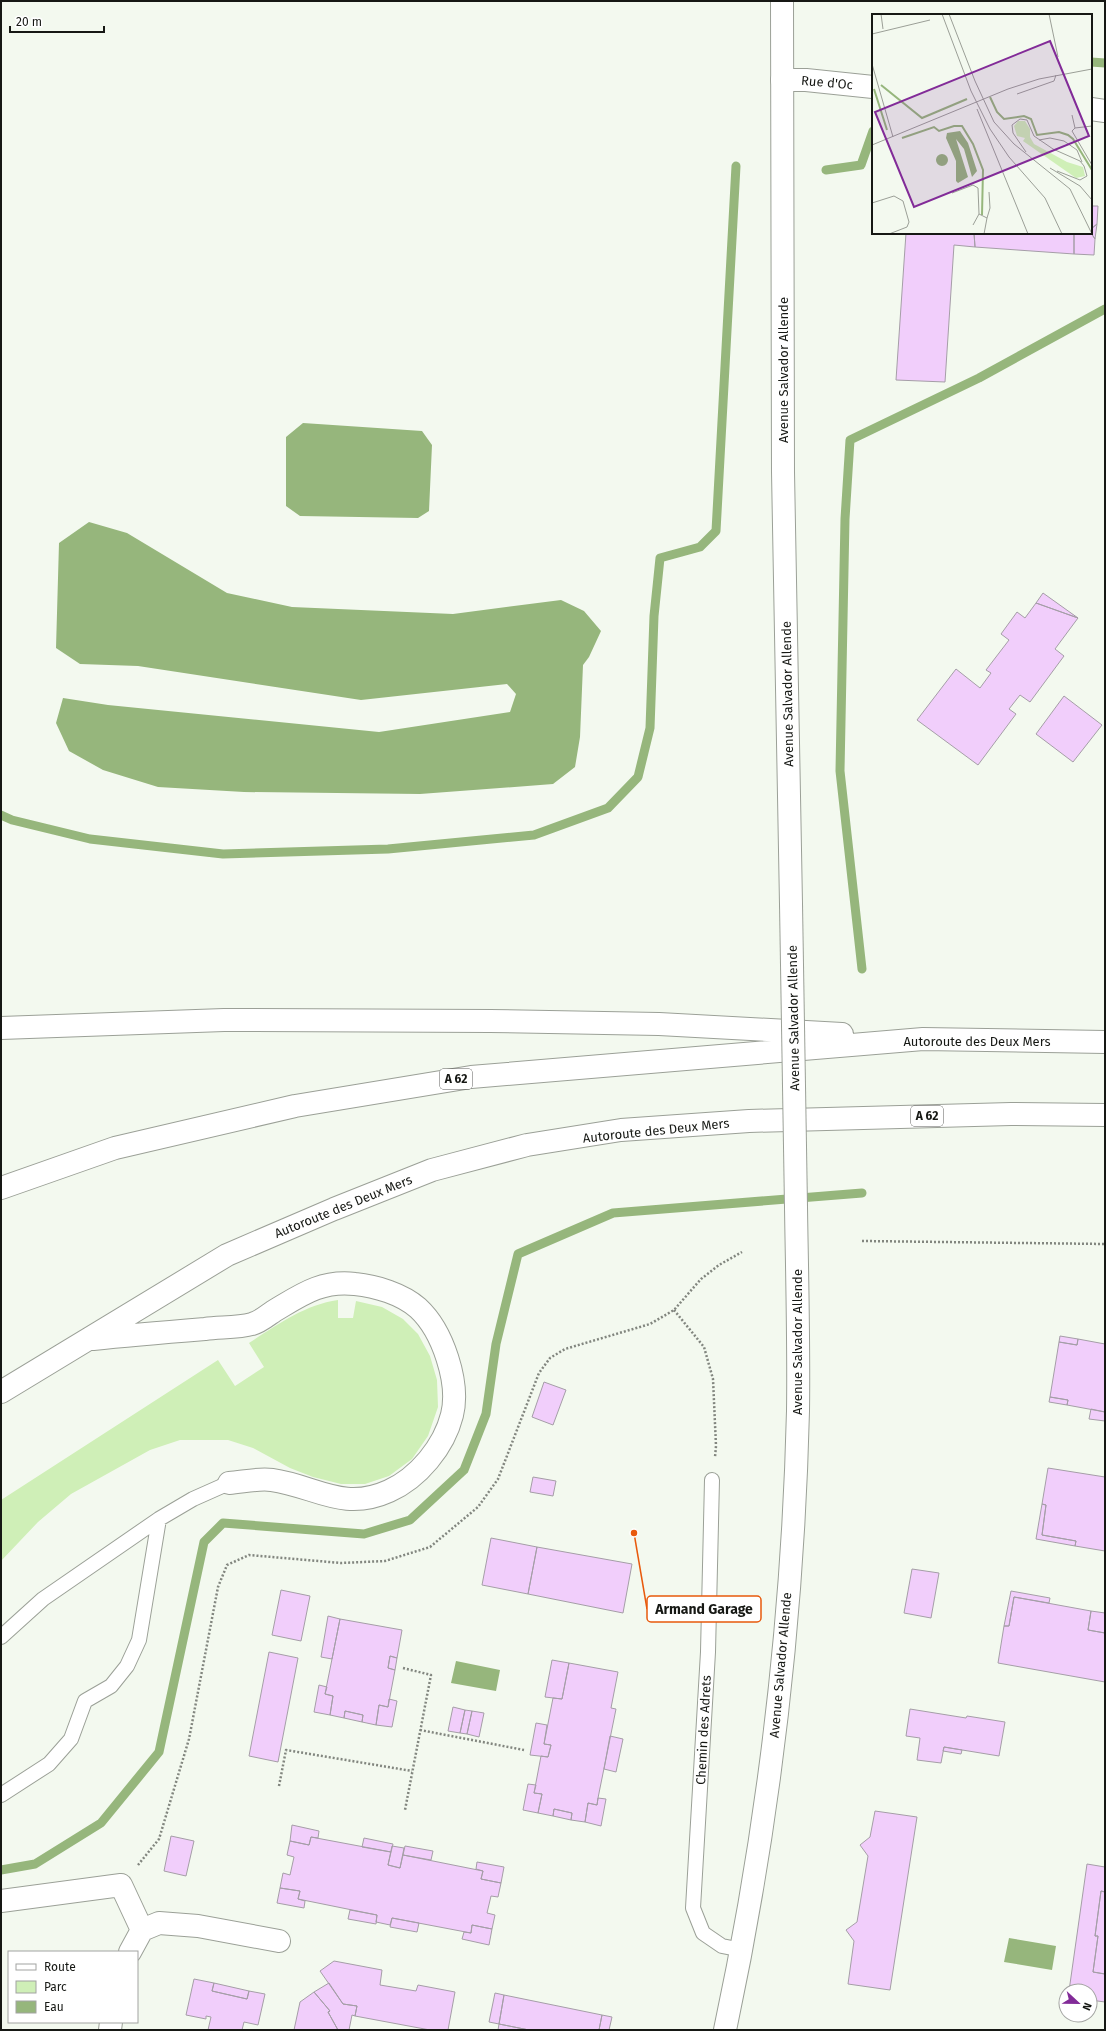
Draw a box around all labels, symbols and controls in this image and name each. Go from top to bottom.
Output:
scale bar [10,8,104,34]
inset map [872,14,1092,234]
text: 20 m [16,15,42,29]
street label: Rue d'Oc [801,73,853,92]
street label: Avenue Salvador Allende [776,297,791,443]
street label: Avenue Salvador Allende [779,621,796,767]
street label: Avenue Salvador Allende [785,945,802,1091]
street label: Autoroute des Deux Mers [903,1034,1051,1049]
road number: A 62 [440,1069,472,1089]
road number: A 62 [911,1106,943,1126]
street label: Autoroute des Deux Mers [582,1115,730,1146]
street label: Autoroute des Deux Mers [272,1172,414,1241]
street label: Avenue Salvador Allende [790,1269,805,1415]
street label: Avenue Salvador Allende [767,1592,794,1738]
callout: Armand Garage [647,1596,761,1622]
text: Armand Garage [654,1601,753,1618]
street label: Chemin des Adrets [693,1675,714,1785]
legend [8,1951,138,2023]
text: Route [44,1960,76,1974]
text: Parc [44,1980,67,1994]
north arrow [1058,1983,1098,2023]
text: Eau [44,2000,64,2014]
text: N [1079,2001,1094,2012]

